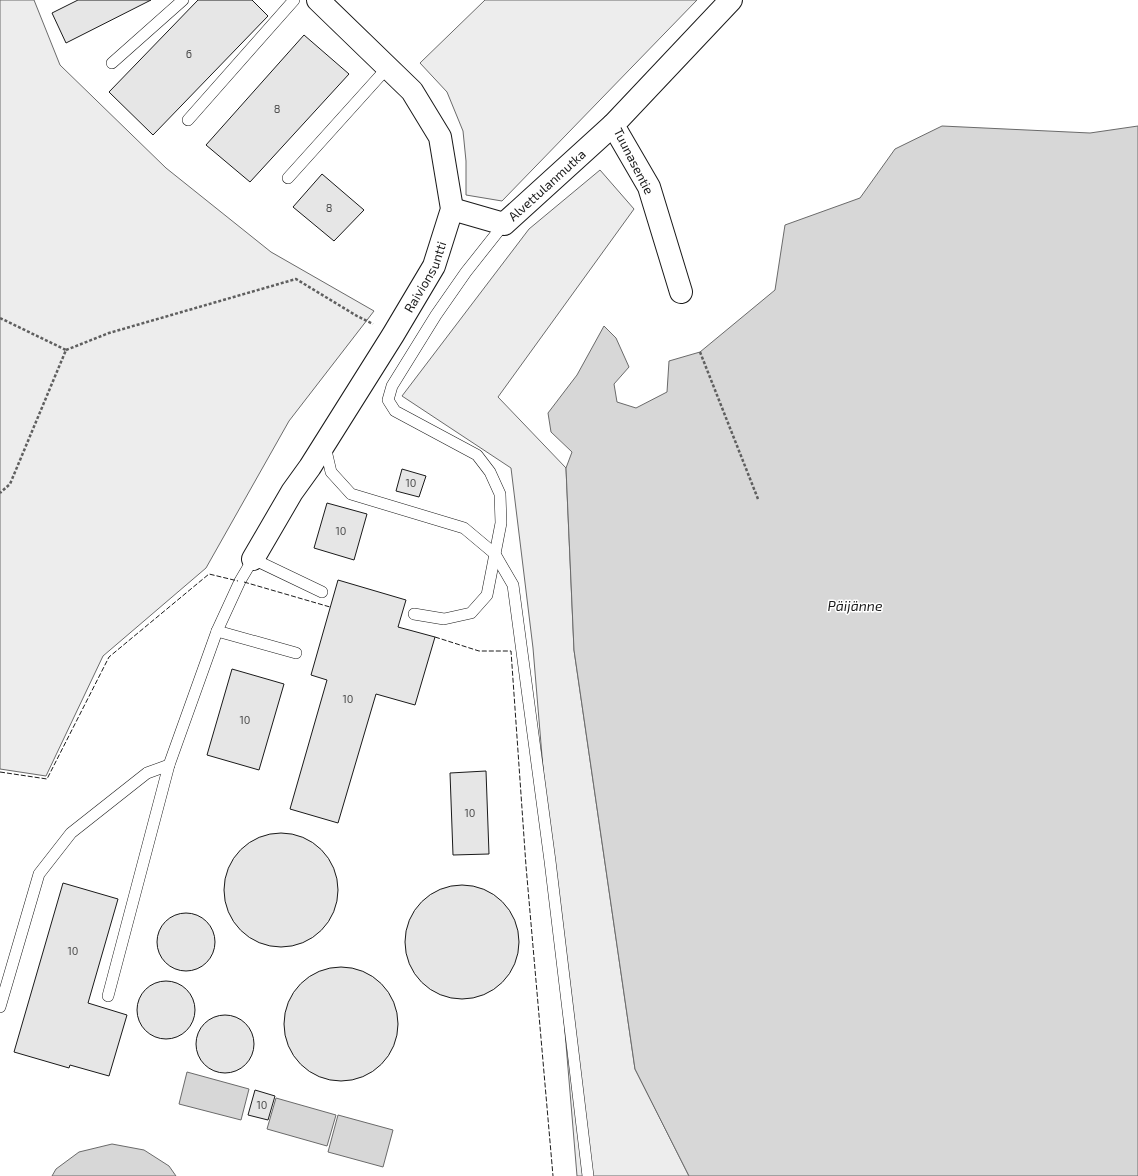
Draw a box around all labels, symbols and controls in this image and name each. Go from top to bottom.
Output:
house number: 6 [186,47,192,60]
house number: 8 [274,102,280,115]
street label: Tuunasentie [610,125,658,197]
street label: Alvettulanmutka [505,146,589,224]
house number: 8 [326,201,332,214]
street label: Raivionsuntti [400,239,449,315]
house number: 10 [405,476,417,489]
house number: 10 [335,524,347,537]
water label: Päijänne [828,597,883,614]
house number: 10 [342,692,354,705]
house number: 10 [239,713,251,726]
house number: 10 [464,806,476,819]
house number: 10 [67,944,79,957]
house number: 10 [256,1098,268,1111]

